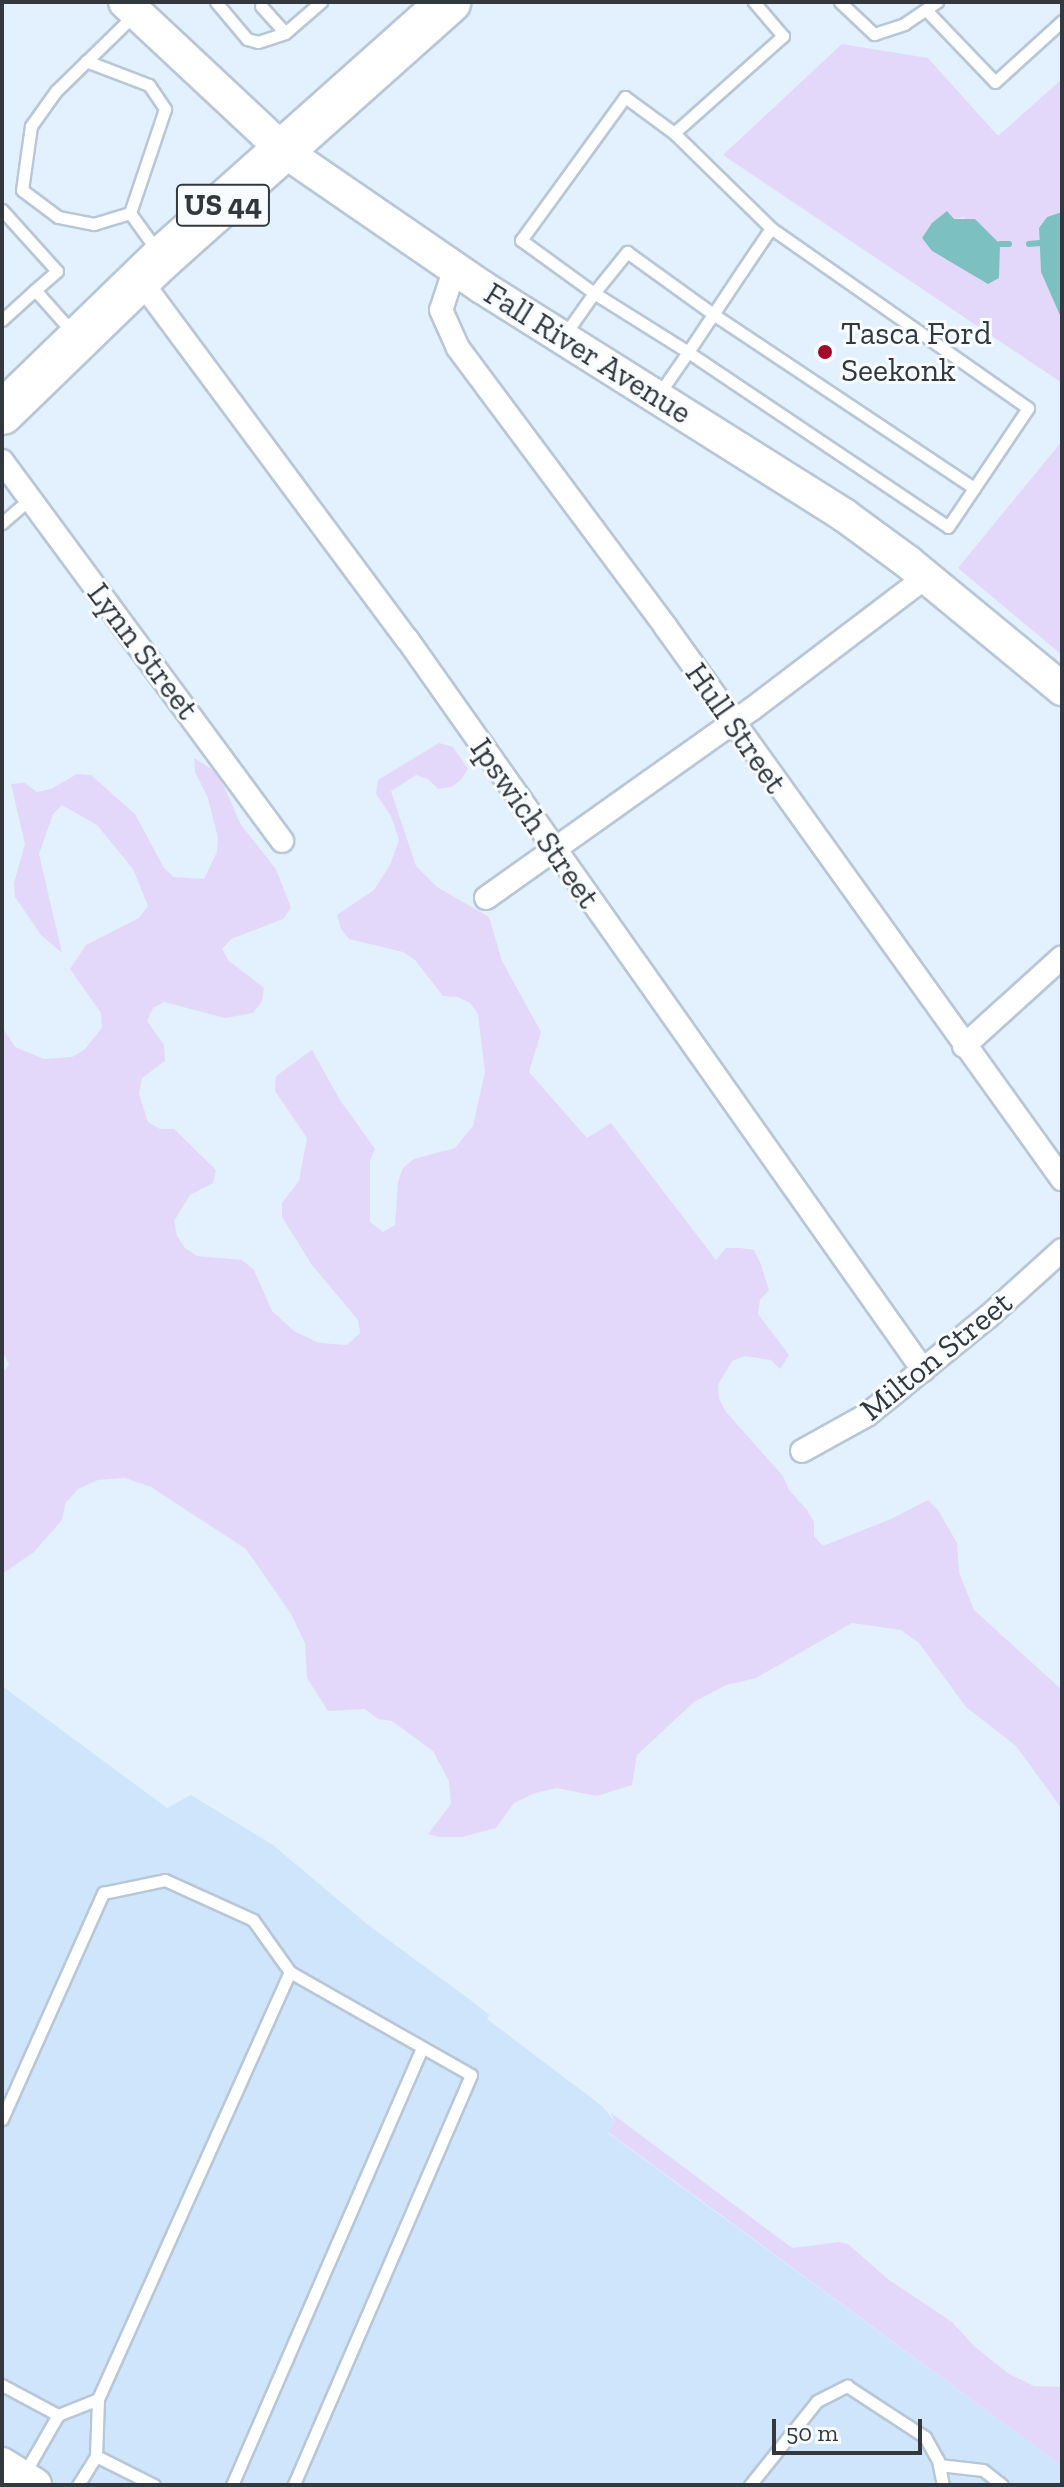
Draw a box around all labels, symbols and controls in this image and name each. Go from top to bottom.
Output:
road number: US 44 [175,179,271,231]
street label: Fall River Avenue [477,274,699,432]
place label: Tasca Ford Seekonk [841,315,992,390]
marker: Tasca Ford Seekonk [816,343,834,361]
street label: Lynn Street [79,575,207,727]
street label: Hull Street [677,656,795,800]
street label: Ipswich Street [462,730,608,916]
street label: Milton Street [852,1283,1020,1429]
scale bar [776,2403,926,2453]
text: 50 m [786,2418,838,2447]

